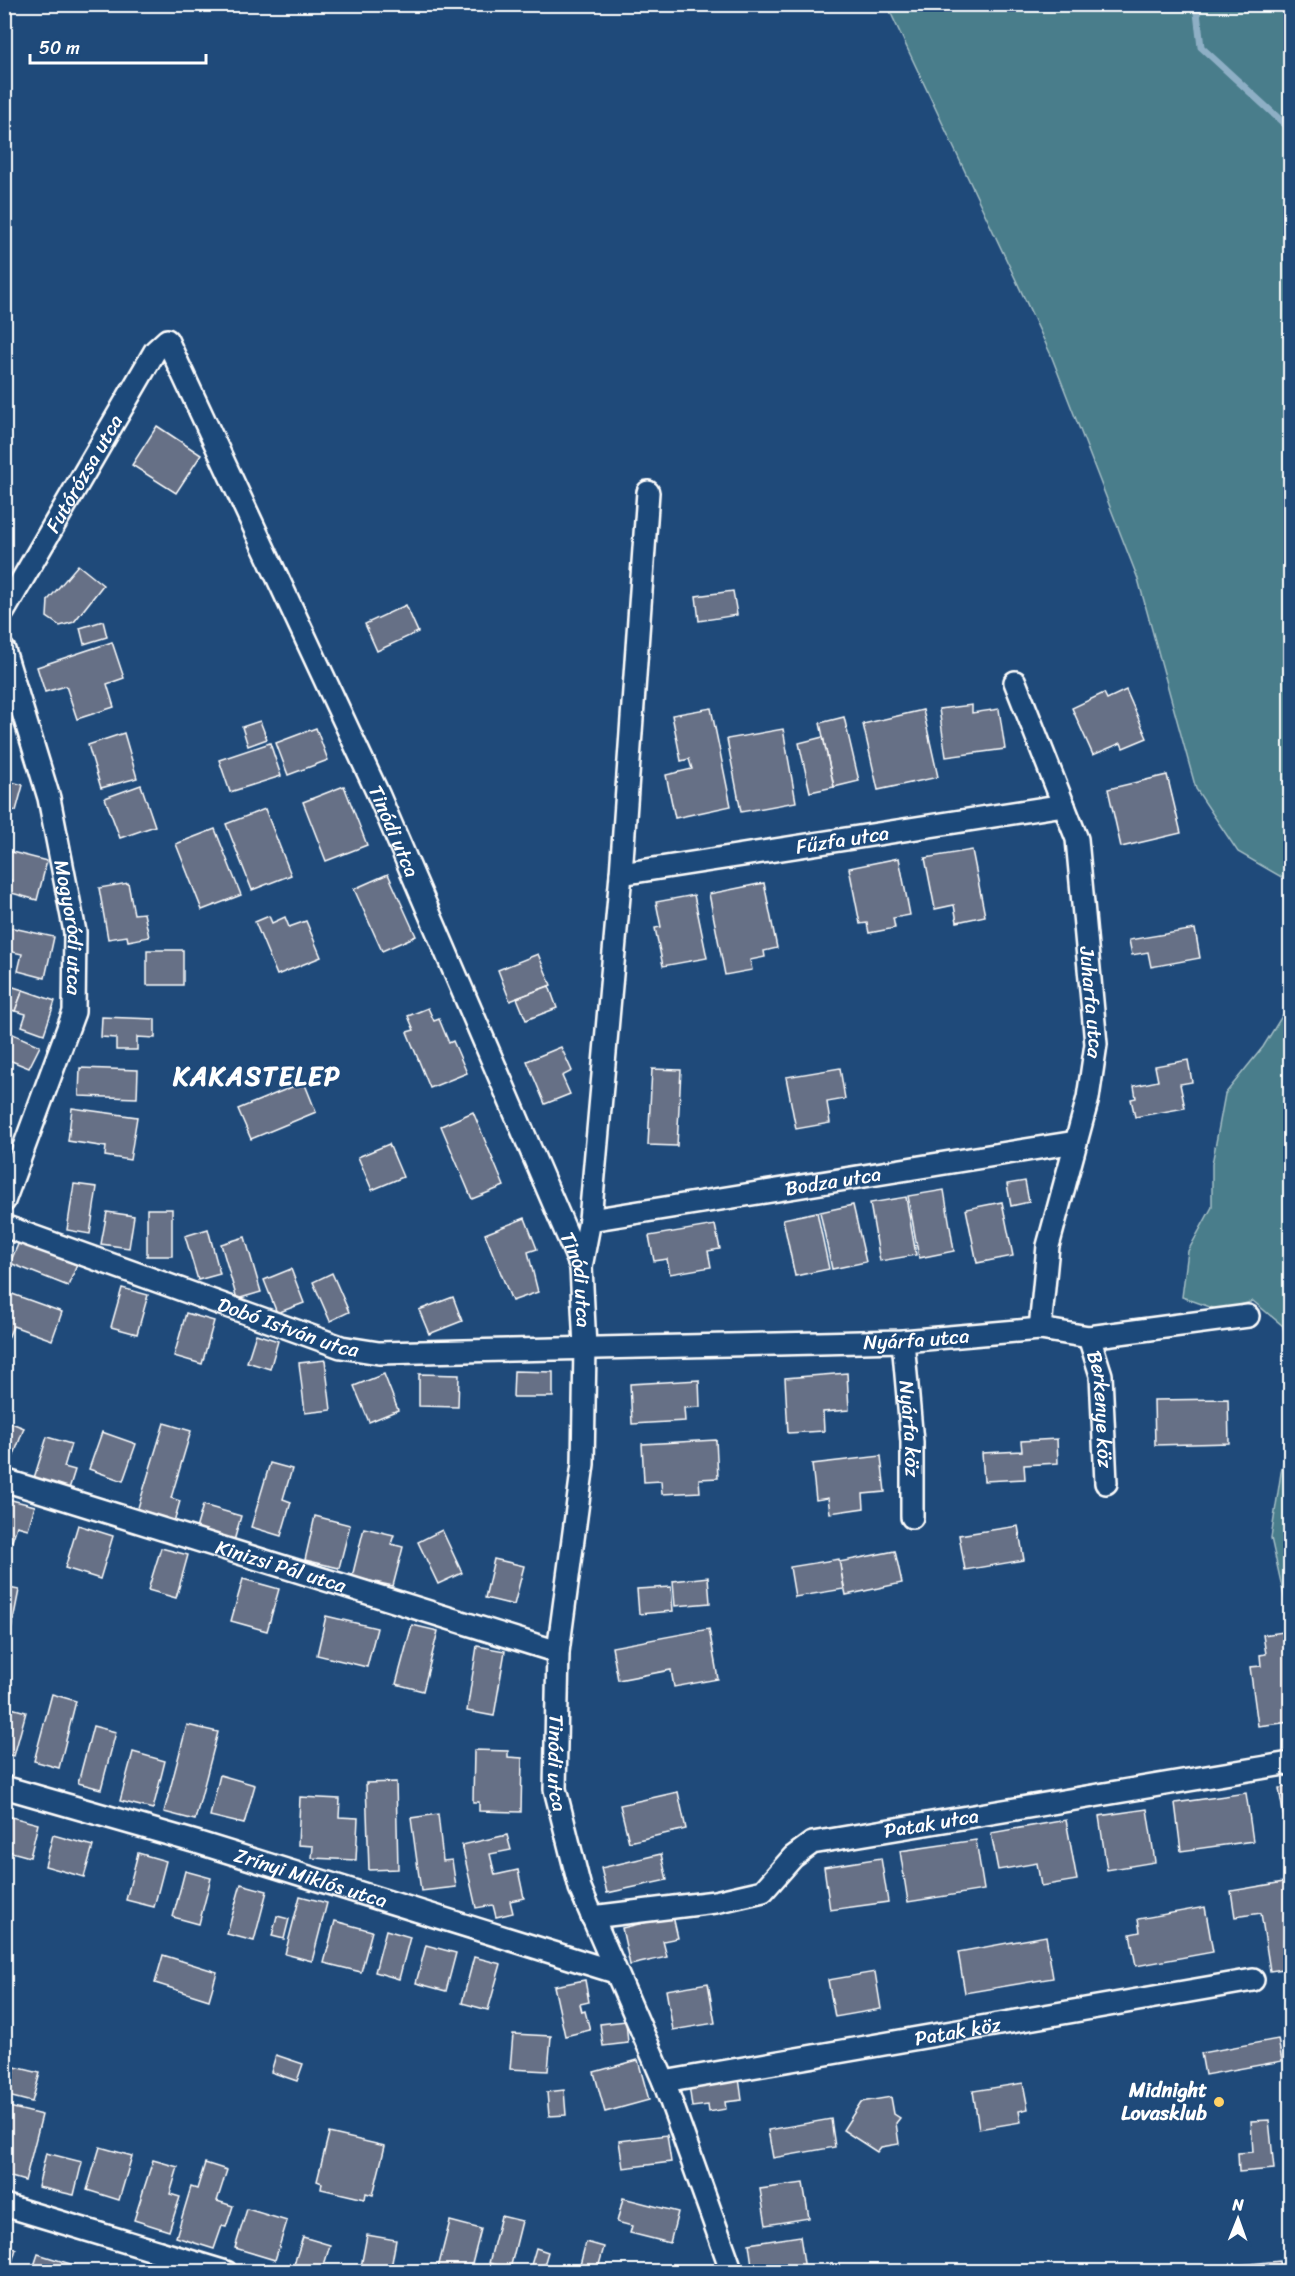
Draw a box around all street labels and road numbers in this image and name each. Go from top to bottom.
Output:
street label: Futórózsa utca [36,408,133,540]
street label: Tinódi utca [358,779,429,883]
street label: Fűzfa utca [793,816,891,865]
street label: Mogyoródi utca [43,857,92,996]
street label: Juharfa utca [1069,944,1113,1062]
street label: Bodza utca [782,1157,884,1206]
street label: Tinódi utca [550,1226,601,1328]
street label: Dobó István utca [213,1287,362,1368]
street label: Nyárfa utca [863,1318,971,1360]
street label: Berkenye köz [1076,1346,1122,1470]
street label: Nyárfa köz [889,1379,929,1477]
street label: Kinizsi Pál utca [211,1530,351,1603]
street label: Tinódi utca [537,1714,577,1815]
street label: Patak utca [881,1798,981,1849]
street label: Zrínyi Miklós utca [230,1838,392,1918]
street label: Patak köz [912,2007,1004,2056]

